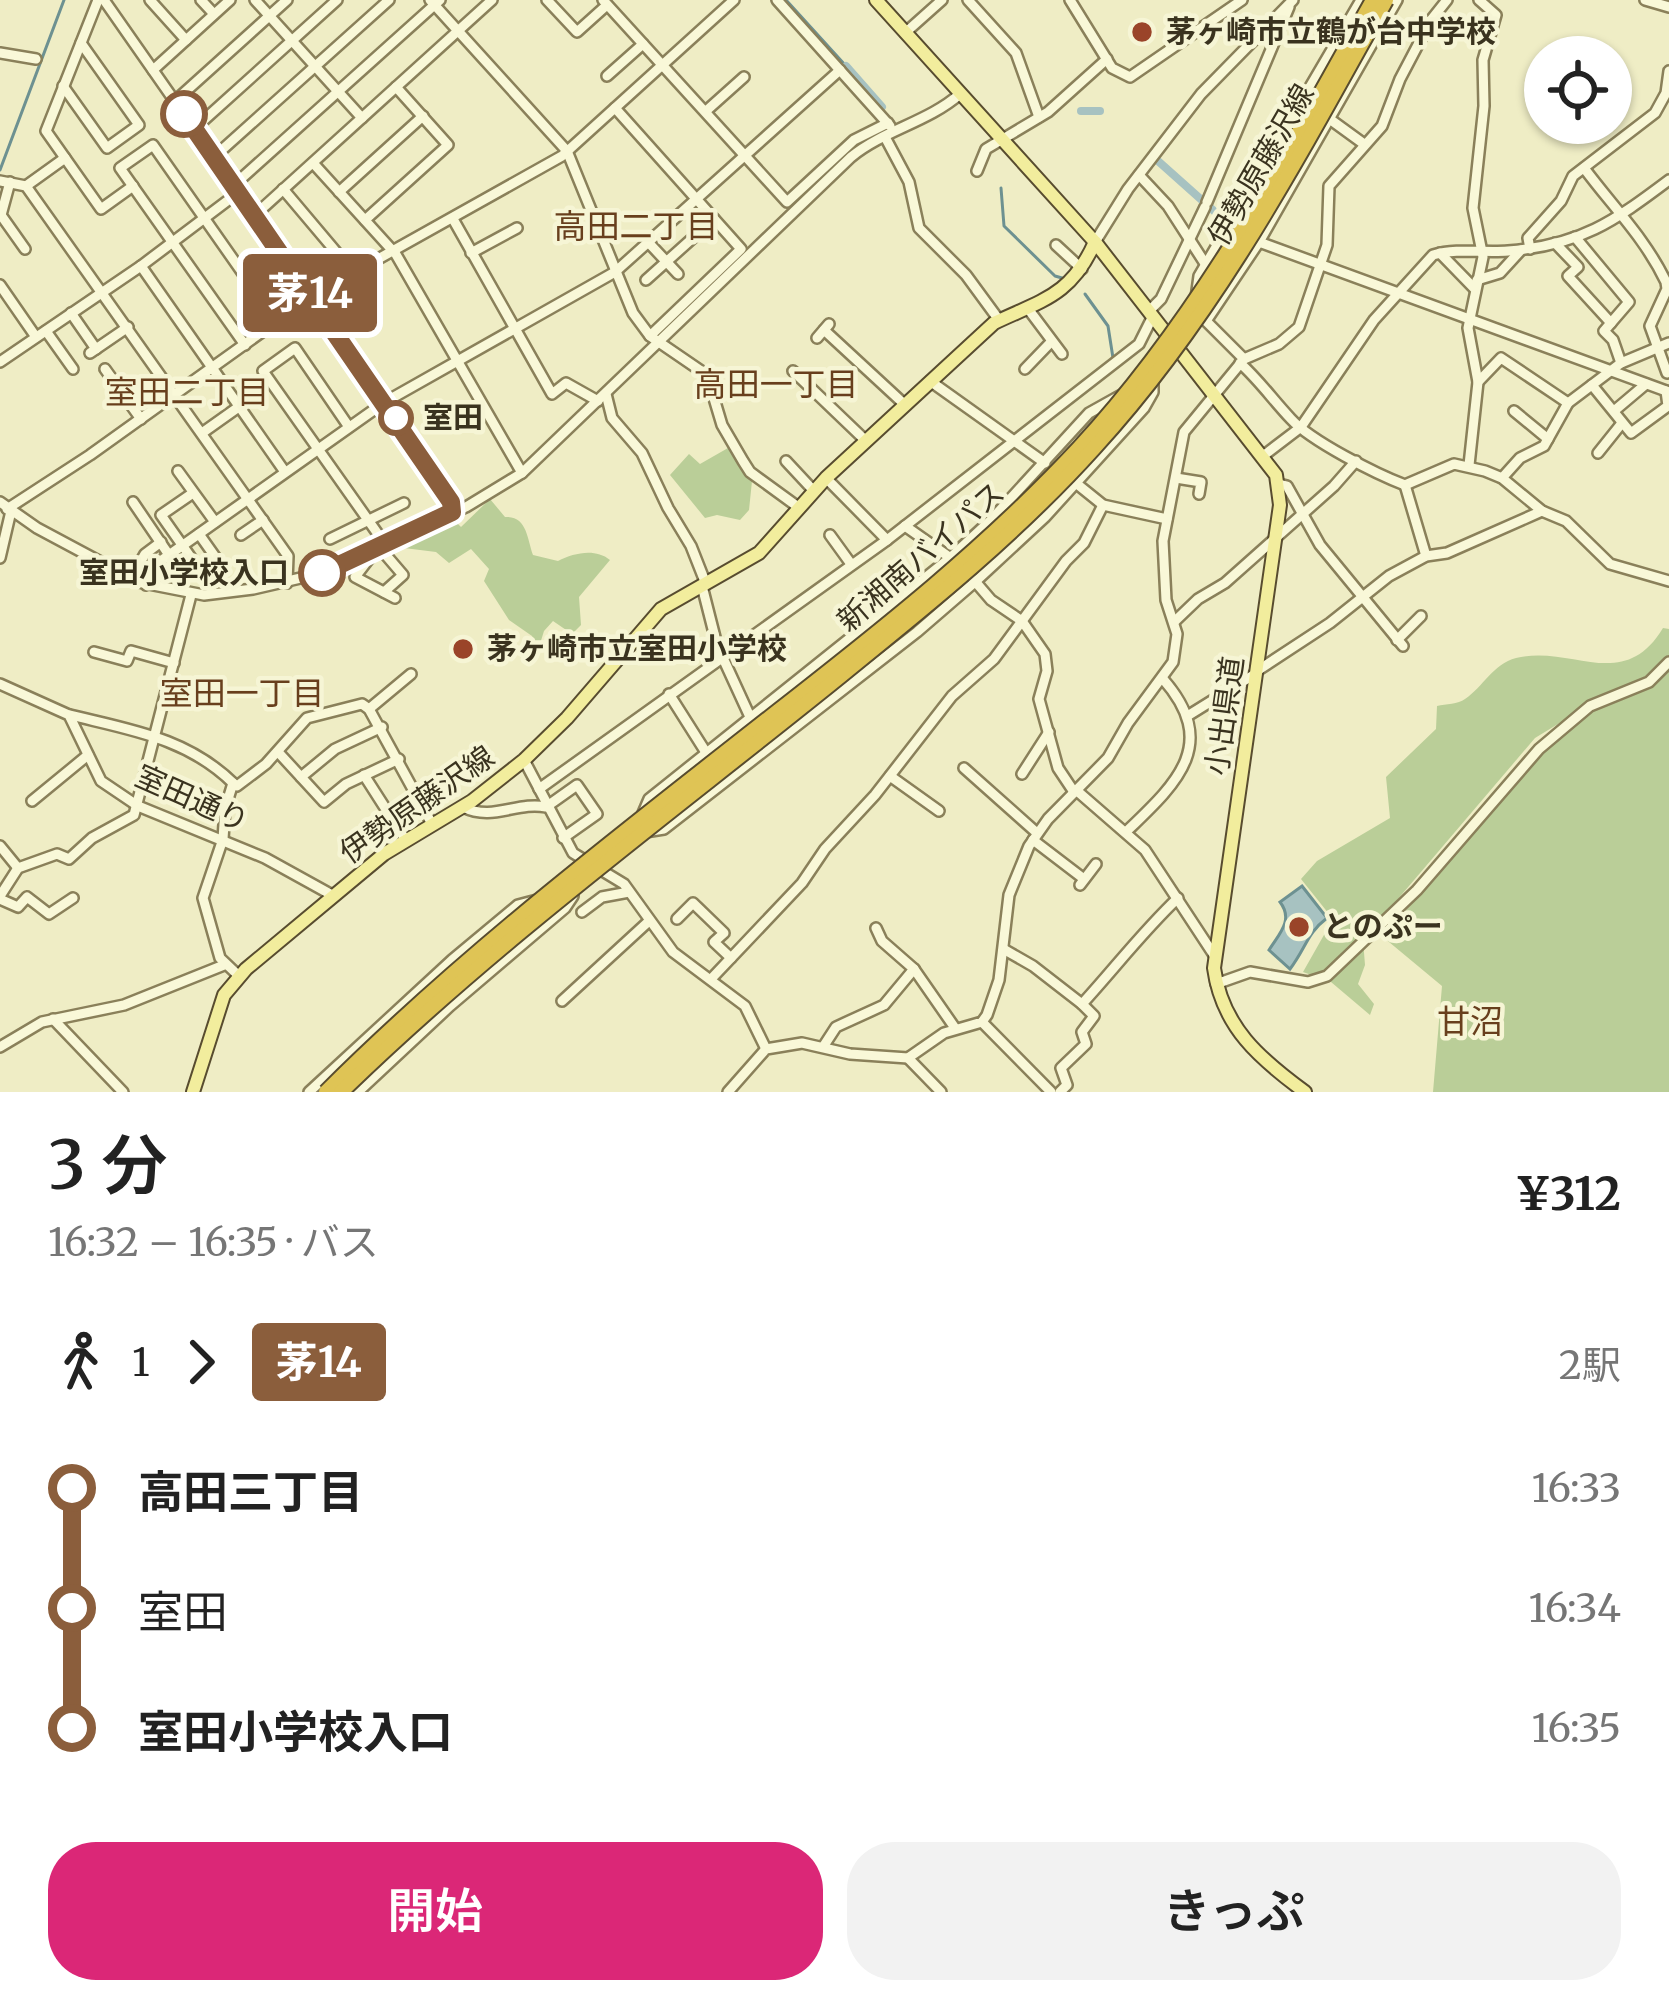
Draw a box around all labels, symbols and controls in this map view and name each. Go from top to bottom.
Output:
place label: 茅ヶ崎市立鶴が台中学校 [1166,12,1496,50]
marker: 茅ヶ崎市立鶴が台中学校 [1129,19,1155,45]
map controls [1524,36,1632,144]
button: locate [1524,36,1632,144]
street label: 伊勢原藤沢線 [1199,77,1322,252]
unlabelled marker [162,92,206,136]
district label: 高田二丁目 [554,206,719,247]
line badge: 茅14 [241,254,379,332]
text: 茅14 [267,267,353,319]
district label: 高田一丁目 [694,364,859,405]
district label: 室田二丁目 [105,372,270,413]
place label: 室田 [423,398,483,436]
marker: 室田 [380,402,412,434]
street label: 新湘南バイパス [829,473,1012,639]
marker: 室田小学校入口 [300,551,344,595]
place label: 室田小学校入口 [79,553,289,591]
place label: 茅ヶ崎市立室田小学校 [487,629,787,667]
marker: 茅ヶ崎市立室田小学校 [450,636,476,662]
street label: 小出県道 [1197,654,1251,778]
district label: 室田一丁目 [160,673,325,714]
street label: 伊勢原藤沢線 [332,737,501,871]
street label: 室田通り [130,756,255,840]
place label: とのぷー [1323,907,1443,945]
marker: とのぷー [1286,914,1312,940]
district label: 甘沼 [1437,1001,1503,1042]
text: 3 分 [48,1124,167,1207]
text: ¥312 [1515,1166,1621,1222]
text: 16:32 – 16:35 · バス [48,1218,379,1267]
icon: walk [48,1329,114,1395]
icon: forward [168,1329,234,1395]
text: 茅14 [276,1336,362,1388]
text: 1 [132,1338,150,1387]
text: 2駅 [1559,1341,1621,1390]
text: 高田三丁目 [138,1464,363,1520]
text: 16:33 [1532,1464,1621,1513]
text: 室田 [138,1584,228,1640]
text: 16:34 [1529,1584,1621,1633]
text: 室田小学校入口 [138,1704,453,1760]
text: 16:35 [1531,1704,1621,1753]
button: 開始 [48,1842,823,1980]
button: きっぷ [847,1842,1621,1980]

